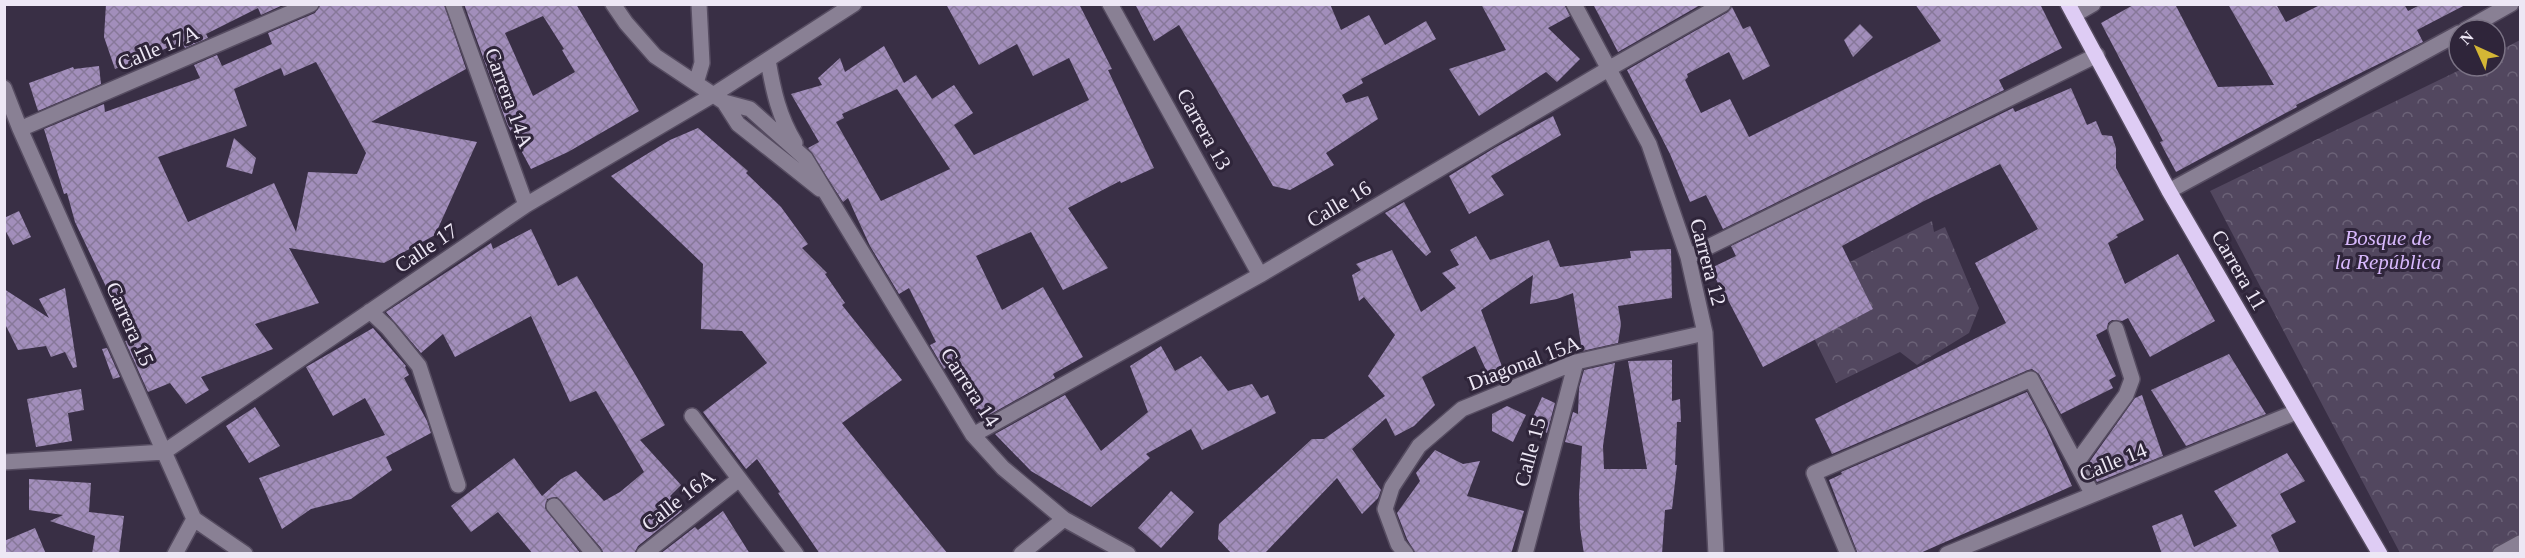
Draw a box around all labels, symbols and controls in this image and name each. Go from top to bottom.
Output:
north arrow [2447,18,2507,78]
street label: Calle 17A [114,20,203,76]
text: N [2457,27,2477,48]
street label: Carrera 14A [480,45,538,152]
street label: Carrera 13 [1172,84,1236,174]
street label: Calle 16 [1303,176,1375,232]
street label: Carrera 12 [1685,216,1731,308]
street label: Calle 17 [390,218,462,278]
street label: Carrera 11 [2207,226,2271,314]
park label: Bosque de la República [2335,226,2441,274]
street label: Carrera 15 [101,278,159,370]
street label: Diagonal 15A [1464,330,1584,395]
street label: Carrera 14 [936,343,1005,431]
street label: Calle 15 [1509,415,1551,489]
street label: Calle 14 [2076,437,2151,486]
street label: Calle 16A [637,464,720,536]

